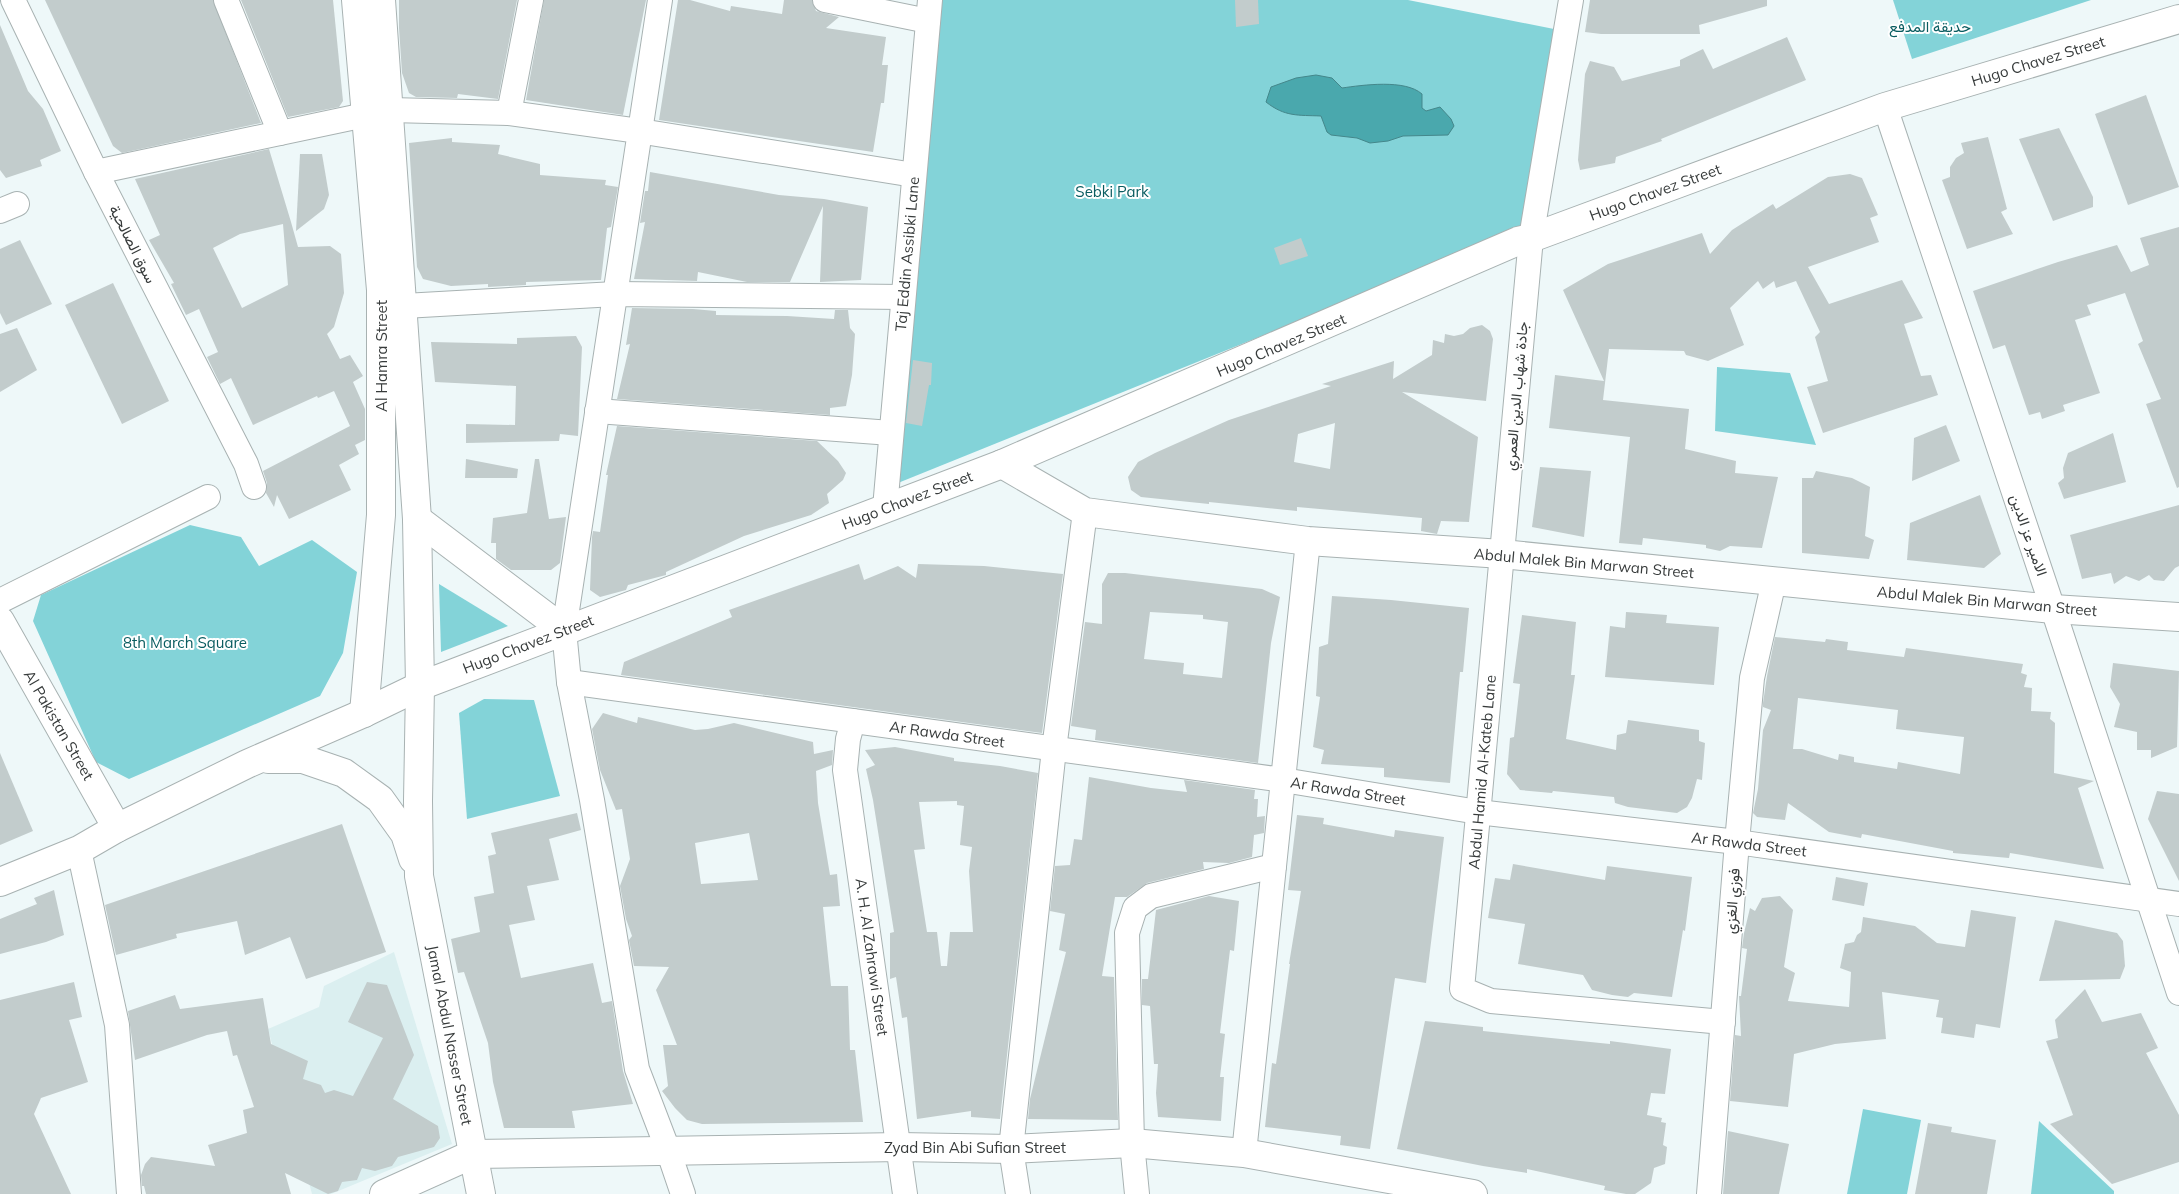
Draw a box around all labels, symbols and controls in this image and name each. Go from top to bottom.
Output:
park label: حديقة المدفع [1889,17,1971,38]
street label: Hugo Chavez Street [1969,32,2107,90]
street label: Hugo Chavez Street [1587,159,1723,225]
street label: Taj Eddin Assibki Lane [891,176,923,332]
park label: Sebki Park [1075,182,1149,201]
street label: سوق الصالحية [105,202,161,286]
street label: Al Hamra Street [372,300,391,412]
street label: Hugo Chavez Street [1213,309,1349,381]
street label: جادة شهاب الدين العمري [1500,321,1536,472]
street label: Hugo Chavez Street [839,466,975,534]
street label: الامير عز الدين [2005,492,2052,579]
street label: Abdul Malek Bin Marwan Street [1473,544,1695,582]
street label: Abdul Malek Bin Marwan Street [1876,582,2098,620]
street label: Hugo Chavez Street [460,610,596,678]
park label: 8th March Square [123,633,247,652]
street label: Al Pakistan Street [20,667,98,783]
street label: Abdul Hamid Al-Kateb Lane [1464,674,1500,870]
street label: Ar Rawda Street [888,717,1006,751]
street label: Ar Rawda Street [1289,773,1407,809]
street label: Ar Rawda Street [1690,828,1808,860]
street label: فوزي الغزي [1720,867,1748,935]
street label: A. H. Al Zahrawi Street [852,877,892,1037]
street label: Jamal Abdul Nasser Street [423,943,477,1127]
street label: Zyad Bin Abi Sufian Street [884,1138,1066,1157]

